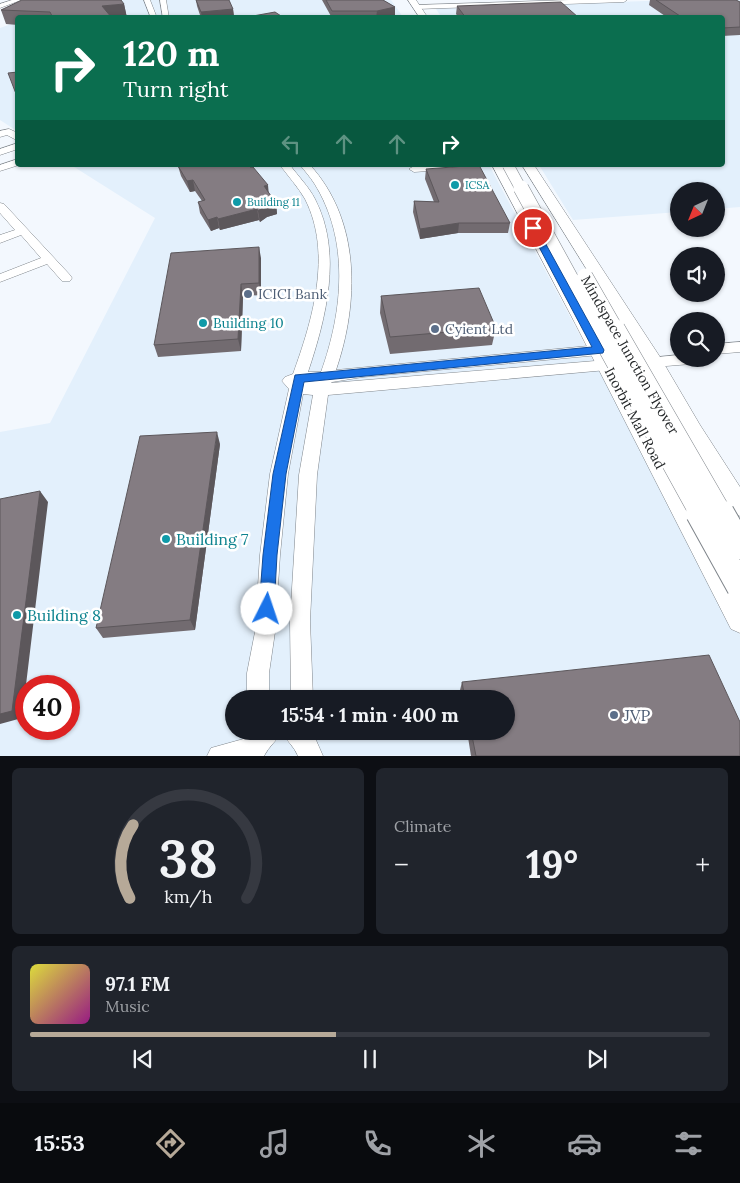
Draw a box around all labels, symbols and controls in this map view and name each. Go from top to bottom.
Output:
text: 120 m [123,31,220,76]
icon: right [40,35,105,100]
text: Turn right [123,75,228,103]
icon: left [277,130,305,158]
icon: ahead [330,130,358,158]
icon: ahead [383,130,411,158]
icon: right [436,130,464,158]
place label: ICSA [465,178,491,192]
marker: ICSA [449,179,461,191]
north arrow [670,182,725,238]
map controls [670,182,725,367]
place label: Building 11 [247,195,300,209]
marker: Building 11 [231,196,243,208]
pin [512,207,554,249]
icon: arrive [519,214,547,242]
button: sound [670,247,725,302]
street label: Mindspace Junction Flyover [577,272,683,438]
place label: ICICI Bank [258,285,328,303]
marker: ICICI Bank [242,288,254,300]
button: search [670,312,725,367]
place label: Building 10 [213,314,284,332]
marker: Building 10 [197,317,209,329]
place label: Cyient Ltd [445,320,513,338]
marker: Cyient Ltd [429,323,441,335]
street label: Inorbit Mall Road [601,364,669,472]
place label: Building 7 [176,529,249,549]
marker: Building 7 [160,533,172,545]
position arrow [240,582,292,634]
place label: Building 8 [27,605,101,625]
marker: Building 8 [11,609,23,621]
speed limit sign: 40 [15,675,80,740]
text: 15:54 · 1 min · 400 m [281,703,459,727]
place label: JVP [623,705,650,725]
marker: JVP [608,709,620,721]
text: Climate [394,816,451,836]
text: 38 [159,825,217,891]
text: 19° [526,840,578,888]
text: − [394,847,409,883]
text: + [695,847,710,883]
text: km/h [164,885,212,908]
text: 97.1 FM [105,972,170,996]
text: Music [105,996,150,1016]
icon: previous [129,1045,157,1073]
icon: pause [356,1045,384,1073]
icon: next [583,1045,611,1073]
icon: directions [153,1126,188,1161]
icon: music [257,1126,292,1161]
icon: phone [360,1126,395,1161]
icon: climate [464,1126,499,1161]
icon: car [567,1126,602,1161]
icon: filters [671,1126,706,1161]
text: 15:53 [34,1129,85,1157]

